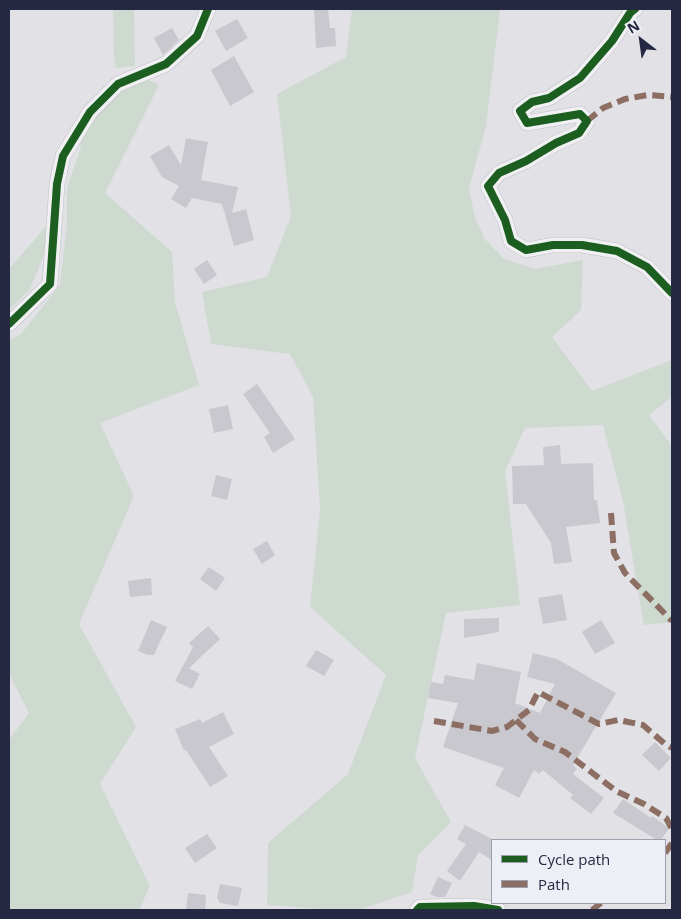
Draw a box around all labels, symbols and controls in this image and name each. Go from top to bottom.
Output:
north arrow [616,15,666,65]
text: N [624,16,643,38]
legend [491,839,666,904]
text: Cycle path [538,849,610,869]
text: Path [538,874,570,894]

